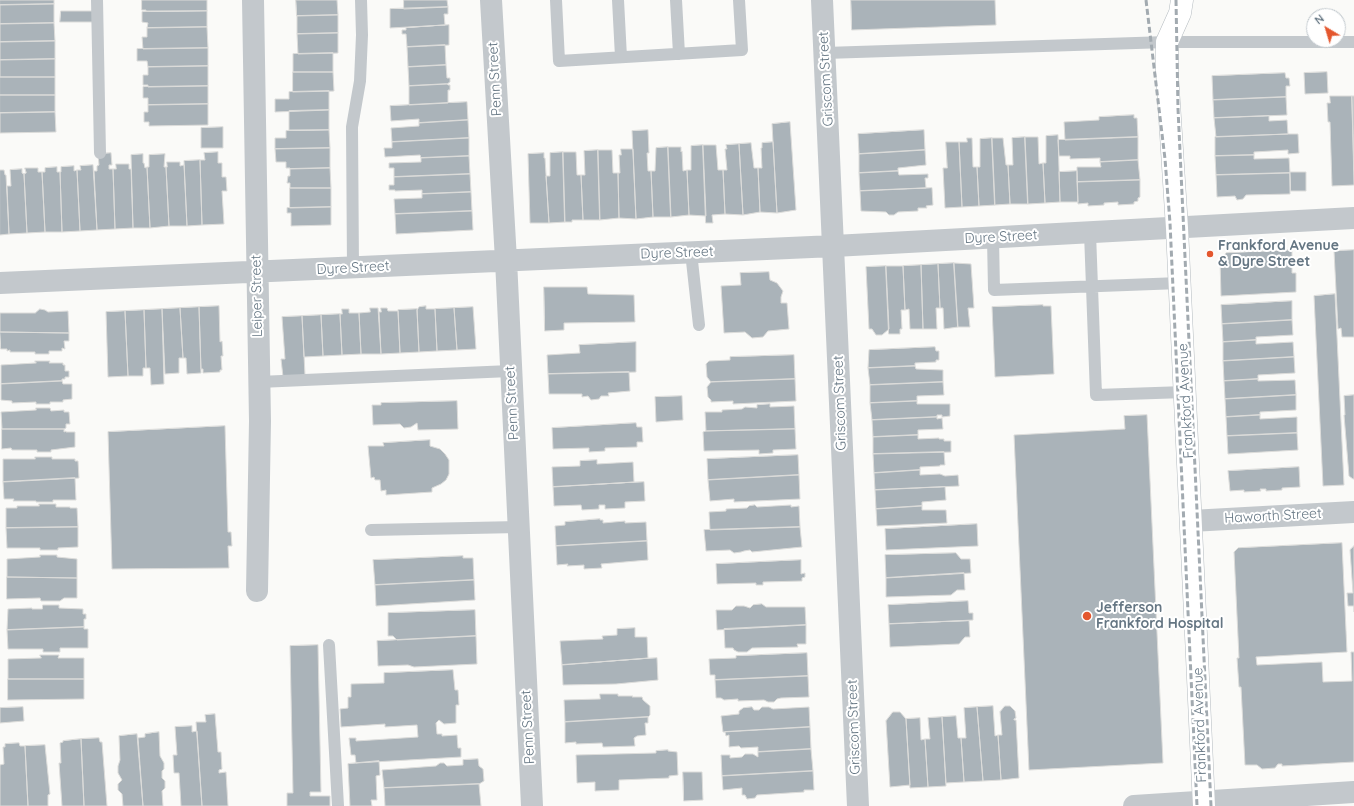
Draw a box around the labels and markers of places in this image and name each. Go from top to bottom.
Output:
place label: Frankford Avenue & Dyre Street [1218,238,1339,270]
marker: Frankford Avenue & Dyre Street [1205,249,1215,259]
place label: Jefferson Frankford Hospital [1096,600,1224,632]
marker: Jefferson Frankford Hospital [1081,610,1093,622]

